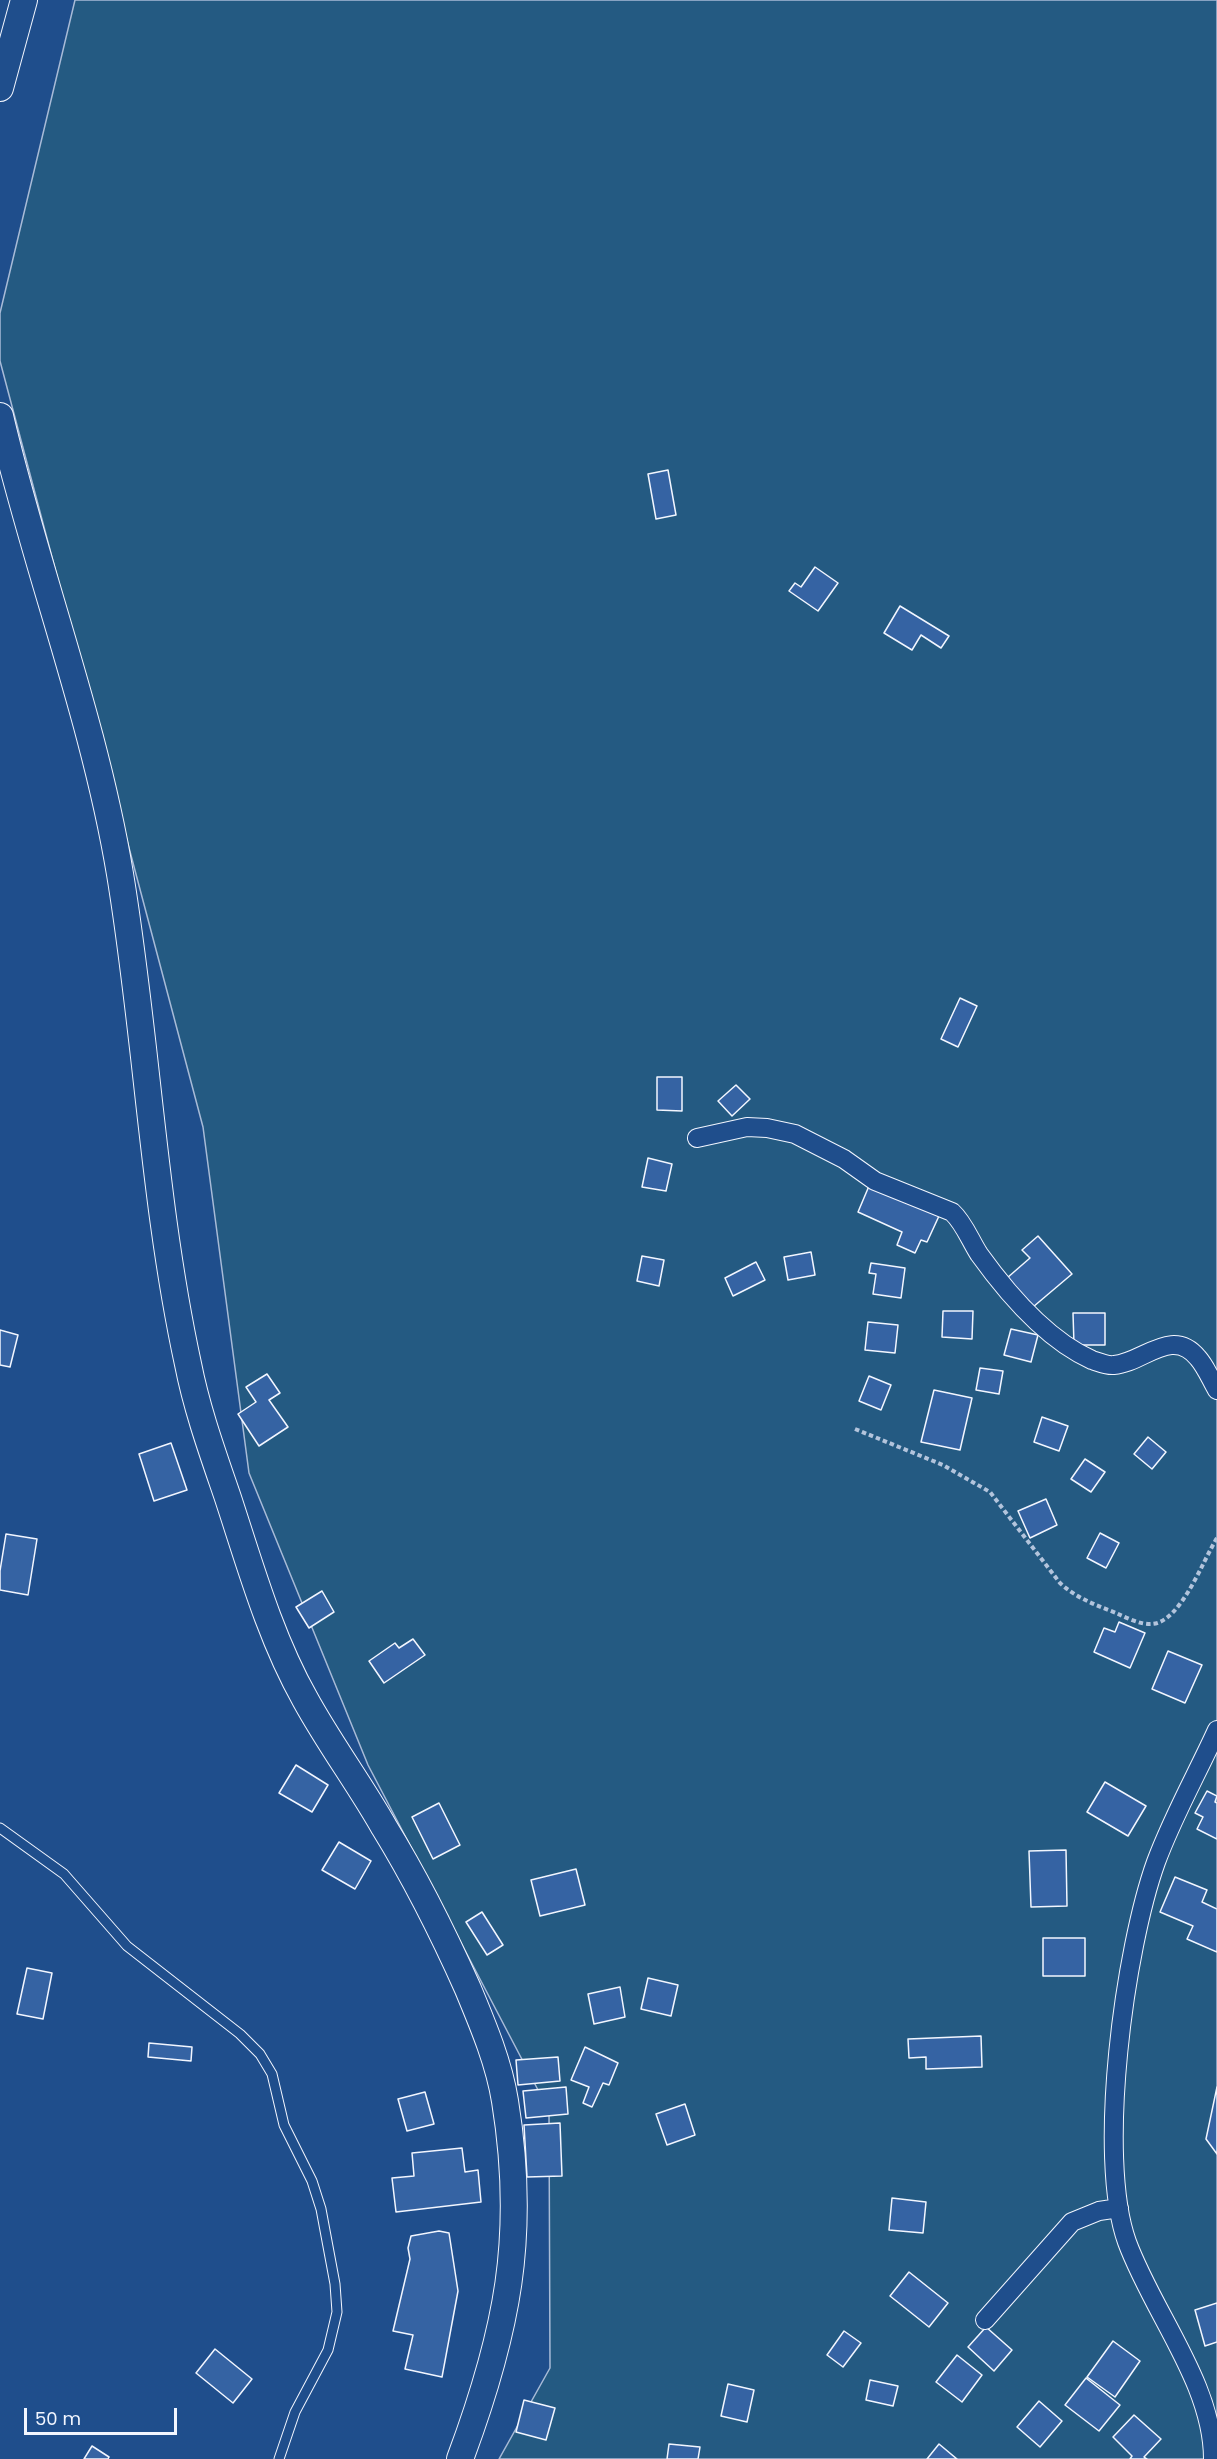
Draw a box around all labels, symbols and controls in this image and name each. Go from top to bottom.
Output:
scale bar [27,2396,180,2434]
text: 50 m [35,2406,81,2431]

